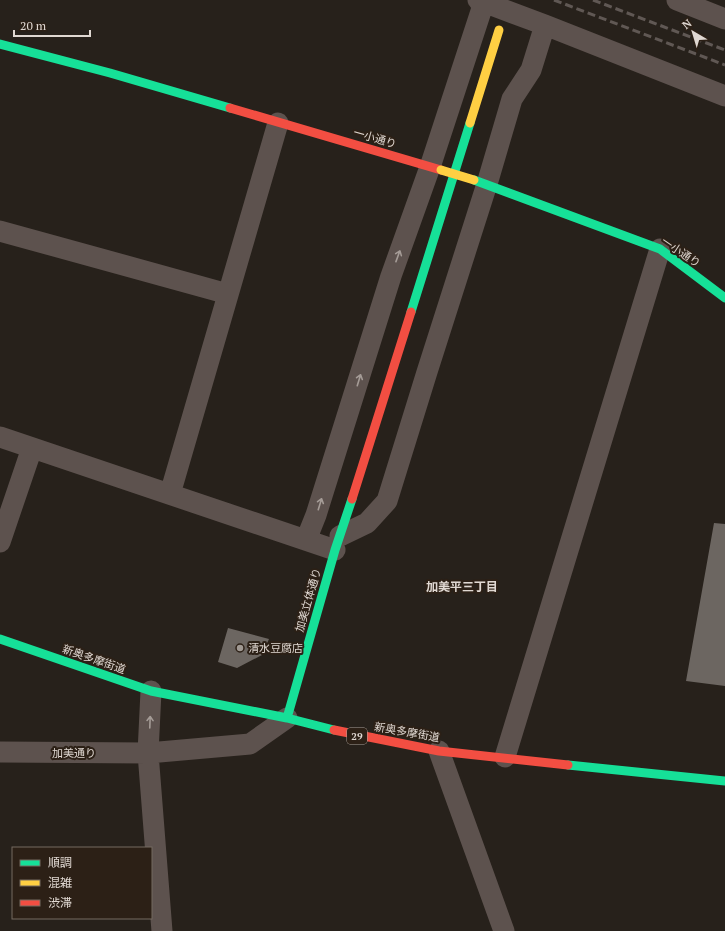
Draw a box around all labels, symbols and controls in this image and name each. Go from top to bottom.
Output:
scale bar [14,12,90,38]
north arrow [673,12,713,52]
text: N [679,16,695,32]
text: 20 m [20,18,47,33]
street label: 一小通り [352,125,398,151]
street label: 一小通り [659,234,703,270]
one-way arrow [395,250,403,262]
one-way arrow [355,374,363,386]
one-way arrow [317,497,324,510]
street label: 加美立体通り [292,566,324,634]
district label: 加美平三丁目 [426,579,498,594]
place label: 清水豆腐店 [248,641,303,655]
street label: 新奥多摩街道 [61,642,127,676]
marker: 清水豆腐店 [235,643,245,653]
one-way arrow [146,716,153,729]
street label: 新奥多摩街道 [373,719,441,745]
road number: 29 [347,728,367,744]
street label: 加美通り [52,746,96,760]
legend [12,847,152,919]
text: 順調 [48,855,72,870]
text: 混雑 [48,875,72,890]
text: 渋滞 [48,895,72,910]

